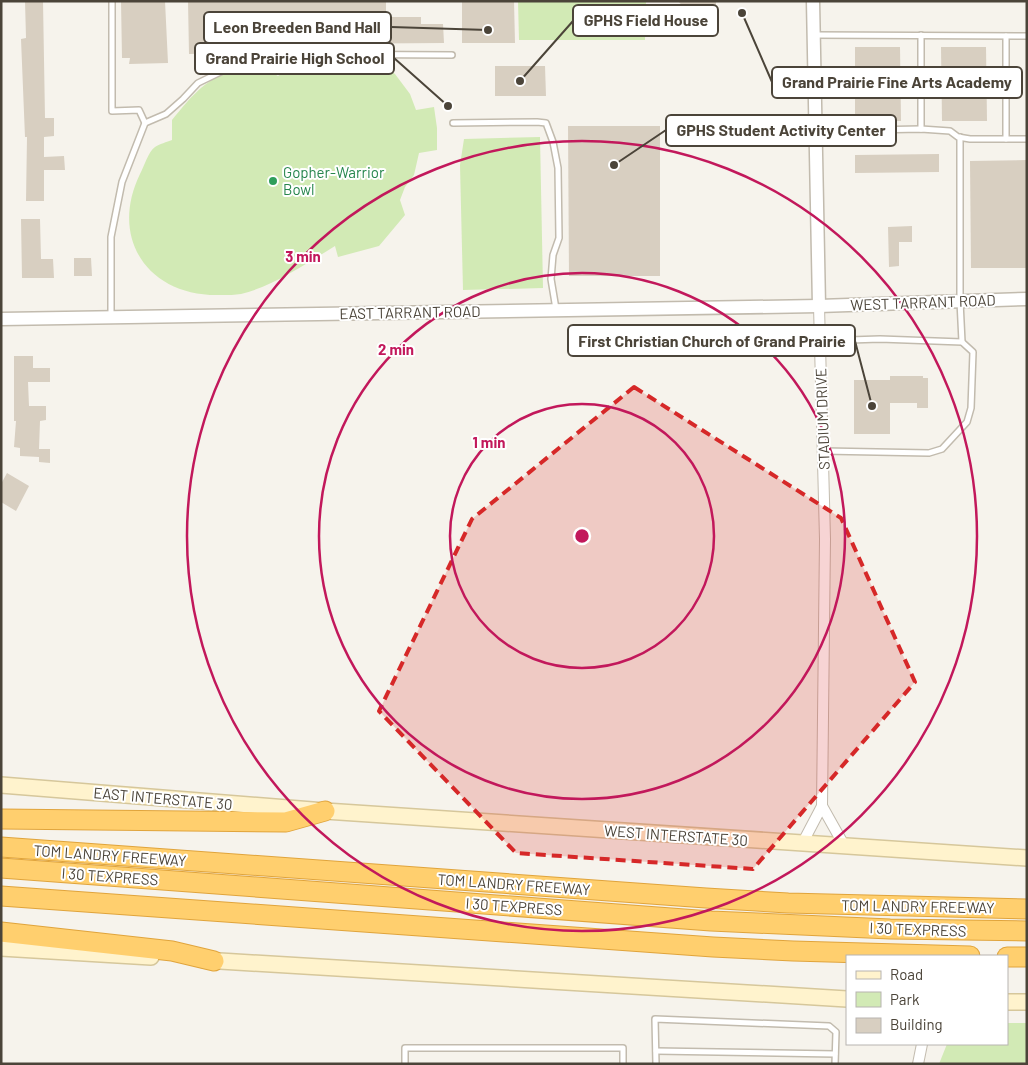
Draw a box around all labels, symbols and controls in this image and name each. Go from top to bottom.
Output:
callout: GPHS Field House [573,5,718,36]
text: GPHS Field House [584,10,709,29]
callout: Leon Breeden Band Hall [204,12,391,43]
text: Leon Breeden Band Hall [213,17,381,36]
callout: Grand Prairie High School [195,43,394,74]
text: Grand Prairie High School [205,48,385,67]
callout: Grand Prairie Fine Arts Academy [772,67,1022,98]
text: Grand Prairie Fine Arts Academy [782,72,1012,91]
callout: GPHS Student Activity Center [666,115,896,146]
text: GPHS Student Activity Center [676,120,886,139]
place label: Gopher-Warrior Bowl [283,163,385,198]
marker: Gopher-Warrior Bowl [267,175,279,187]
text: 3 min [285,247,321,265]
street label: WEST TARRANT ROAD [850,290,996,314]
street label: EAST TARRANT ROAD [339,302,481,322]
callout: First Christian Church of Grand Prairie [568,325,855,356]
text: First Christian Church of Grand Prairie [578,331,846,350]
text: 2 min [378,340,414,358]
street label: STADIUM DRIVE [811,368,833,470]
text: 1 min [473,433,505,451]
centre of rings [573,527,591,545]
street label: EAST INTERSTATE 30 [93,783,233,813]
street label: WEST INTERSTATE 30 [604,821,748,849]
street label: TOM LANDRY FREEWAY [33,841,187,869]
street label: I 30 TEXPRESS [61,864,159,888]
street label: TOM LANDRY FREEWAY [437,870,591,898]
street label: I 30 TEXPRESS [465,894,563,918]
street label: TOM LANDRY FREEWAY [841,896,995,916]
street label: I 30 TEXPRESS [869,918,967,940]
legend [846,955,1008,1045]
text: Road [890,965,923,983]
text: Park [890,990,920,1008]
text: Building [890,1015,943,1033]

